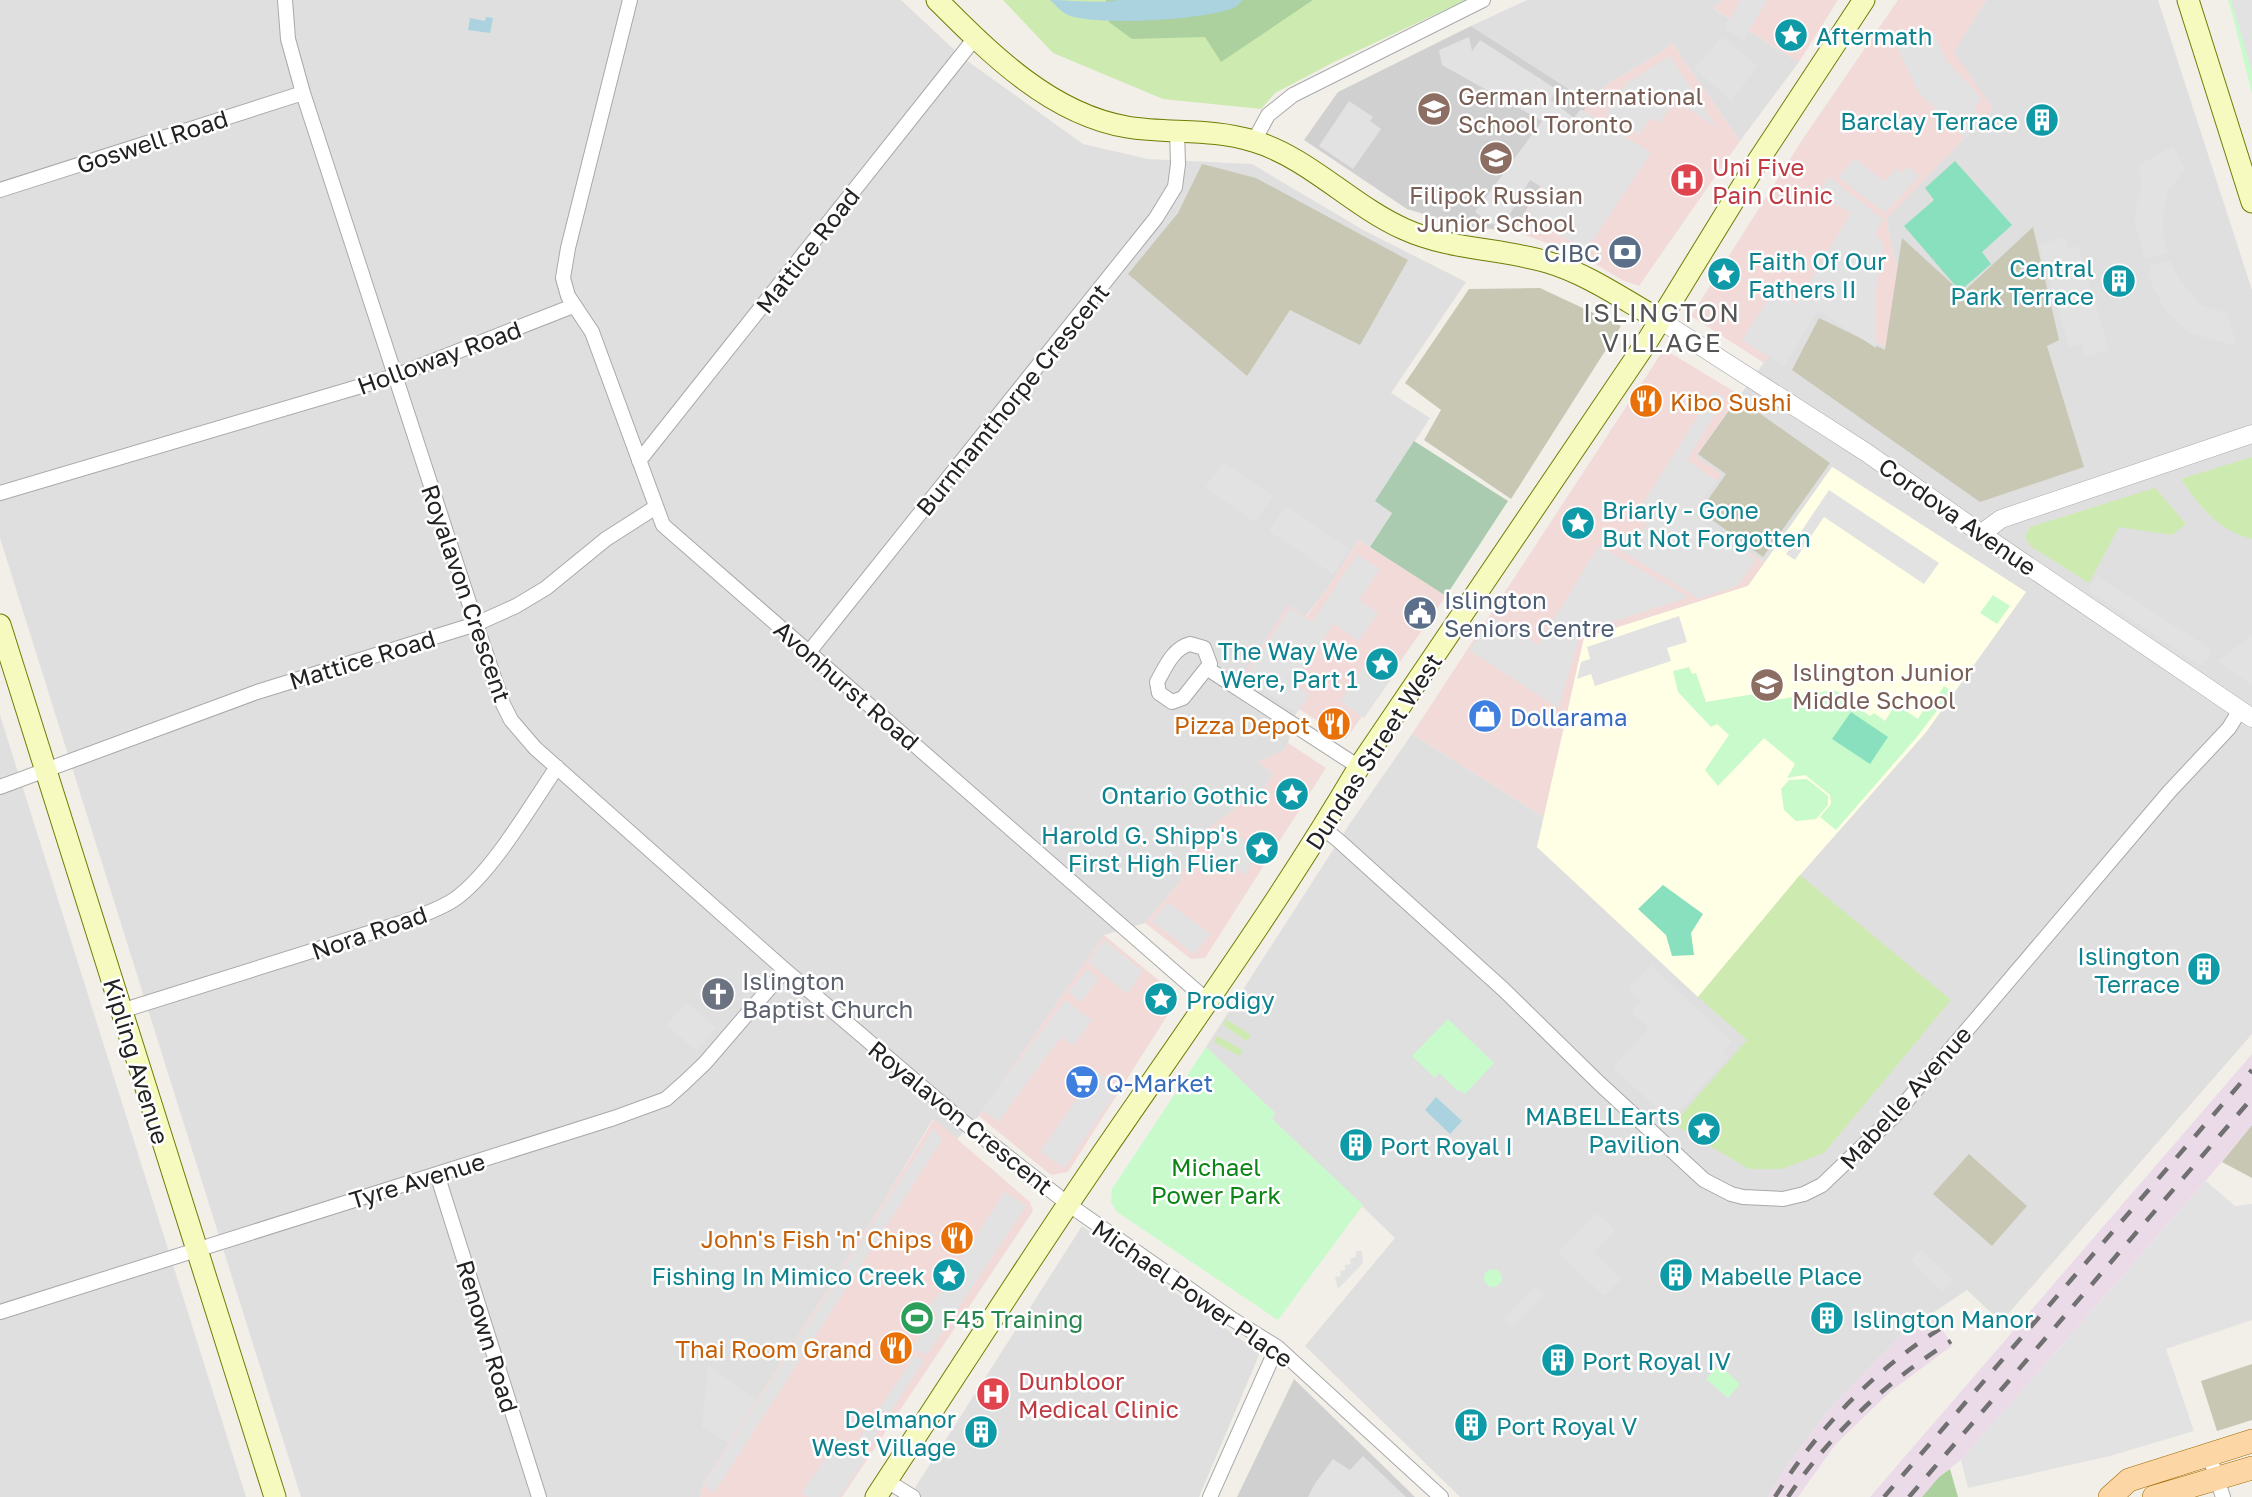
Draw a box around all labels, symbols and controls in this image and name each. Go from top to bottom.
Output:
place icon: Aftermath [1772,16,1810,54]
place label: Aftermath [1816,21,1932,50]
place label: German International School Toronto [1458,81,1703,138]
school or university icon: German International School Toronto [1415,90,1453,128]
building icon: Barclay Terrace [2023,101,2061,139]
street label: Goswell Road [73,103,231,179]
place label: Barclay Terrace [1840,106,2018,135]
school or university icon: Filipok Russian Junior School [1477,139,1515,177]
place label: Uni Five Pain Clinic [1712,152,1833,209]
hospital icon: Uni Five Pain Clinic [1668,161,1706,199]
place label: Filipok Russian Junior School [1409,180,1583,237]
street label: Mattice Road [749,182,865,318]
bank icon: CIBC [1606,233,1644,271]
place label: CIBC [1544,238,1600,267]
place label: Faith Of Our Fathers II [1748,246,1886,303]
place label: Central Park Terrace [1950,253,2094,310]
place icon: Faith Of Our Fathers II [1705,255,1743,293]
building icon: Central Park Terrace [2100,262,2138,300]
street label: Burnhamthorpe Crescent [909,277,1115,521]
district label: ISLINGTON VILLAGE [1583,297,1741,358]
street label: Holloway Road [353,314,525,400]
restaurant icon: Kibo Sushi [1627,382,1665,420]
place label: Kibo Sushi [1670,387,1792,416]
street label: Cordova Avenue [1874,451,2042,581]
street label: Royalavon Crescent [416,480,518,706]
place label: Briarly - Gone But Not Forgotten [1602,495,1811,552]
place icon: Briarly - Gone But Not Forgotten [1559,504,1597,542]
place label: Islington Seniors Centre [1444,585,1614,642]
public building icon: Islington Seniors Centre [1401,594,1439,632]
street label: Avonhurst Road [769,614,925,756]
street label: Mattice Road [285,623,439,695]
place label: The Way We Were, Part 1 [1218,636,1358,693]
place icon: The Way We Were, Part 1 [1363,645,1401,683]
street label: Dundas Street West [1299,647,1447,855]
place label: Islington Junior Middle School [1792,657,1973,714]
school or university icon: Islington Junior Middle School [1748,666,1786,704]
shop icon: Dollarama [1466,697,1504,735]
place label: Dollarama [1510,702,1628,731]
restaurant icon: Pizza Depot [1315,705,1353,743]
place label: Pizza Depot [1174,710,1310,739]
place icon: Ontario Gothic [1273,775,1311,813]
place label: Ontario Gothic [1101,780,1268,809]
place label: Harold G. Shipp's First High Flier [1041,820,1238,877]
place icon: Harold G. Shipp's First High Flier [1243,829,1281,867]
street label: Nora Road [307,899,431,965]
place label: Islington Terrace [2077,941,2180,998]
building icon: Islington Terrace [2185,950,2223,988]
place label: Islington Baptist Church [742,966,913,1023]
street label: Kipling Avenue [98,974,176,1148]
church icon: Islington Baptist Church [699,975,737,1013]
place icon: Prodigy [1142,980,1180,1018]
place label: Prodigy [1186,985,1275,1014]
street label: Mabelle Avenue [1833,1019,1977,1175]
street label: Royalavon Crescent [863,1034,1059,1200]
supermarket icon: Q-Market [1063,1063,1101,1101]
place label: Q-Market [1106,1068,1213,1097]
place label: MABELLEarts Pavilion [1525,1101,1680,1158]
place icon: MABELLEarts Pavilion [1685,1110,1723,1148]
building icon: Port Royal I [1337,1126,1375,1164]
place label: Port Royal I [1380,1131,1513,1160]
street label: Tyre Avenue [346,1146,488,1214]
park label: Michael Power Park [1151,1152,1281,1209]
street label: Michael Power Place [1087,1213,1299,1373]
restaurant icon: John's Fish 'n' Chips [938,1219,976,1257]
place label: John's Fish 'n' Chips [701,1224,932,1253]
street label: Renown Road [451,1256,525,1416]
place icon: Fishing In Mimico Creek [930,1256,968,1294]
building icon: Mabelle Place [1657,1256,1695,1294]
place label: Fishing In Mimico Creek [651,1261,925,1290]
place label: Mabelle Place [1700,1261,1862,1290]
sports icon: F45 Training [898,1299,936,1337]
building icon: Islington Manor [1808,1299,1846,1337]
place label: F45 Training [942,1304,1083,1333]
place label: Islington Manor [1852,1304,2033,1333]
restaurant icon: Thai Room Grand [877,1329,915,1367]
place label: Thai Room Grand [675,1334,872,1363]
building icon: Port Royal IV [1539,1341,1577,1379]
place label: Port Royal IV [1582,1346,1731,1375]
place label: Dunbloor Medical Clinic [1018,1366,1179,1423]
hospital icon: Dunbloor Medical Clinic [974,1375,1012,1413]
place label: Delmanor West Village [812,1404,956,1461]
building icon: Port Royal V [1452,1406,1490,1444]
place label: Port Royal V [1496,1411,1637,1440]
building icon: Delmanor West Village [962,1413,1000,1451]

